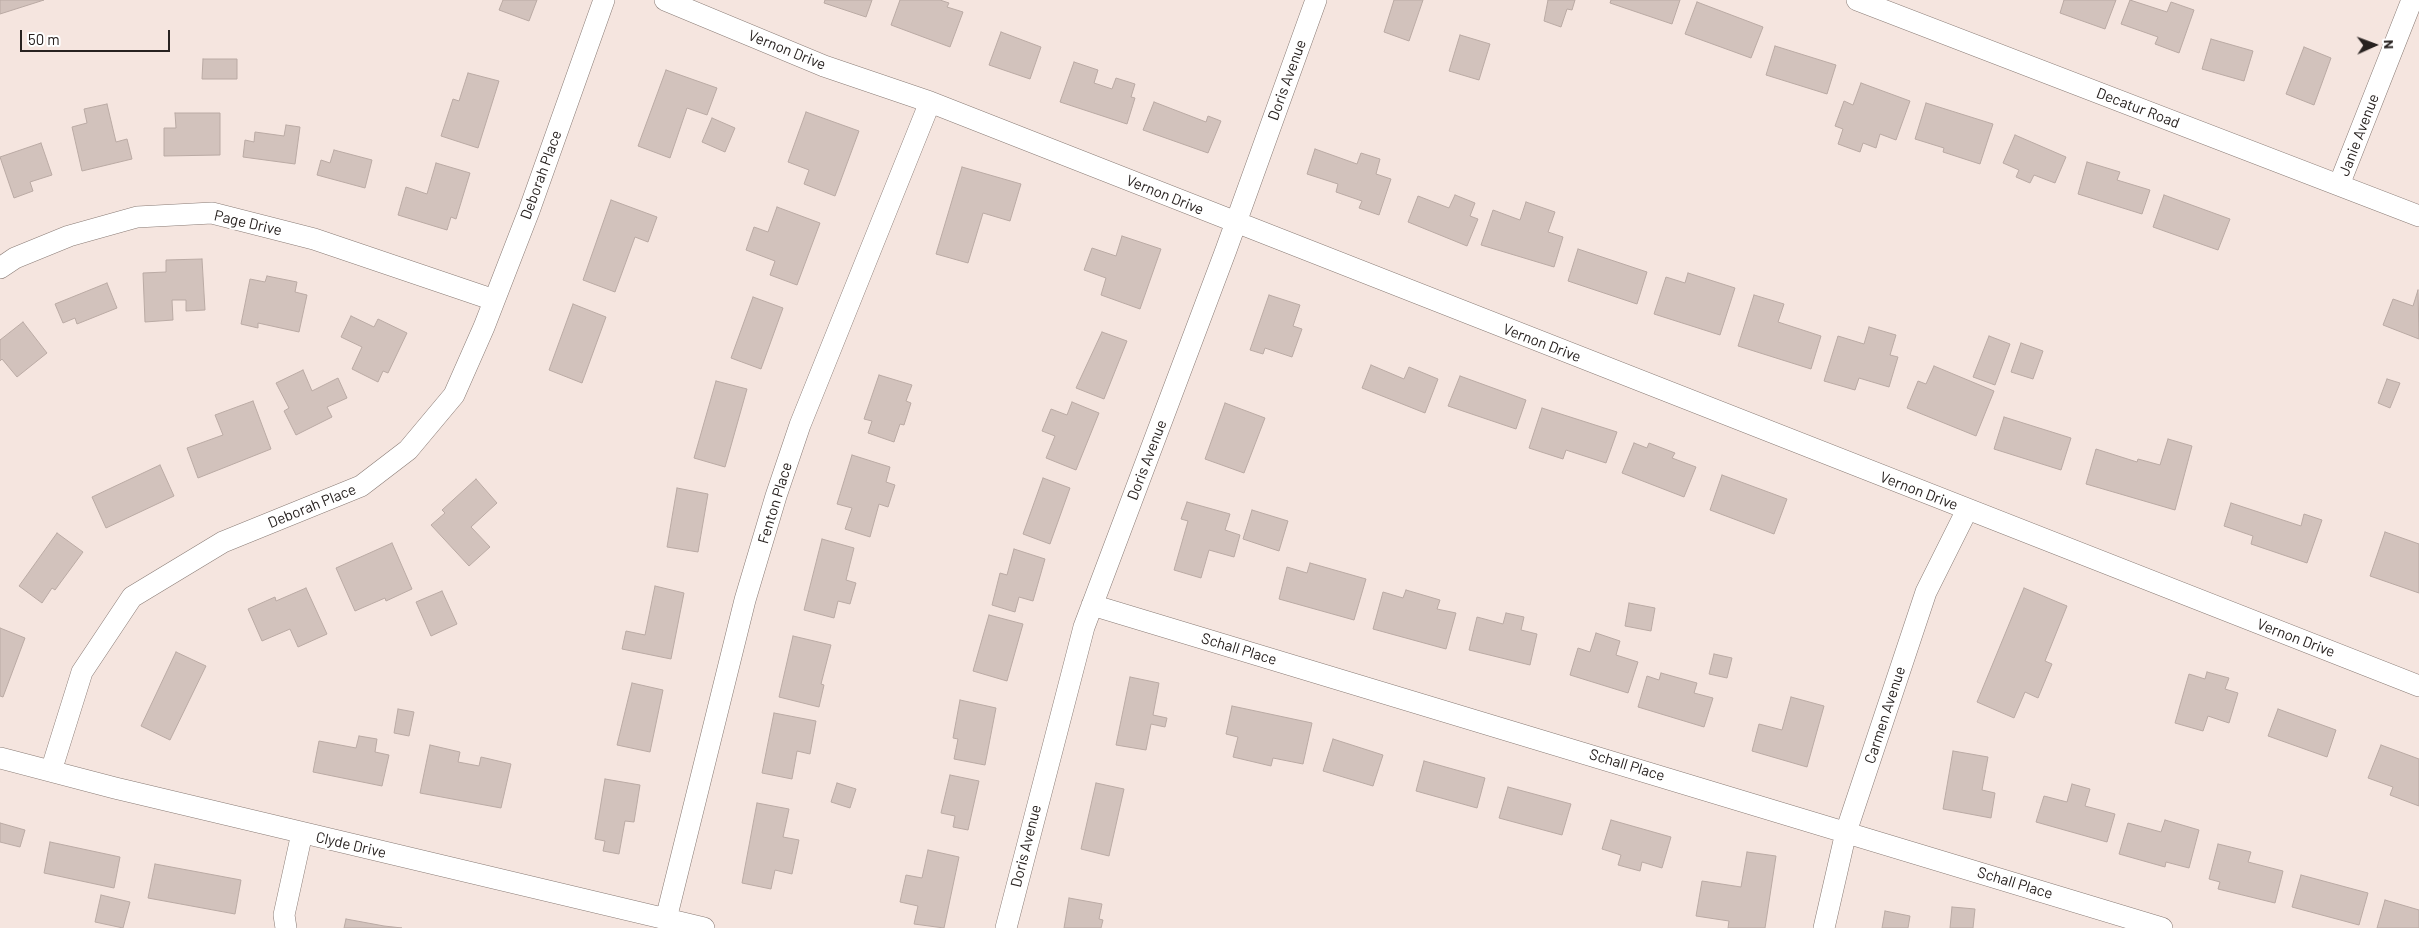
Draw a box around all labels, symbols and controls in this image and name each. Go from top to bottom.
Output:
scale bar [22,20,172,52]
north arrow [2349,20,2399,70]
street label: Vernon Drive [746,26,828,74]
text: 50 m [28,30,60,48]
street label: Doris Avenue [1264,37,1310,123]
text: N [2381,40,2398,49]
street label: Decatur Road [2094,84,2182,132]
street label: Janie Avenue [2335,91,2383,179]
street label: Deborah Place [517,128,565,222]
street label: Vernon Drive [1124,171,1206,219]
street label: Page Drive [212,206,284,240]
street label: Vernon Drive [1500,320,1584,366]
street label: Doris Avenue [1123,417,1171,503]
street label: Fenton Place [754,460,796,546]
street label: Vernon Drive [1877,468,1961,514]
street label: Deborah Place [265,480,359,532]
street label: Vernon Drive [2254,615,2338,661]
street label: Schall Place [1199,629,1279,669]
street label: Carmen Avenue [1861,664,1909,766]
street label: Schall Place [1587,745,1667,785]
street label: Doris Avenue [1007,803,1045,889]
street label: Clyde Drive [314,828,388,862]
street label: Schall Place [1975,863,2055,903]

